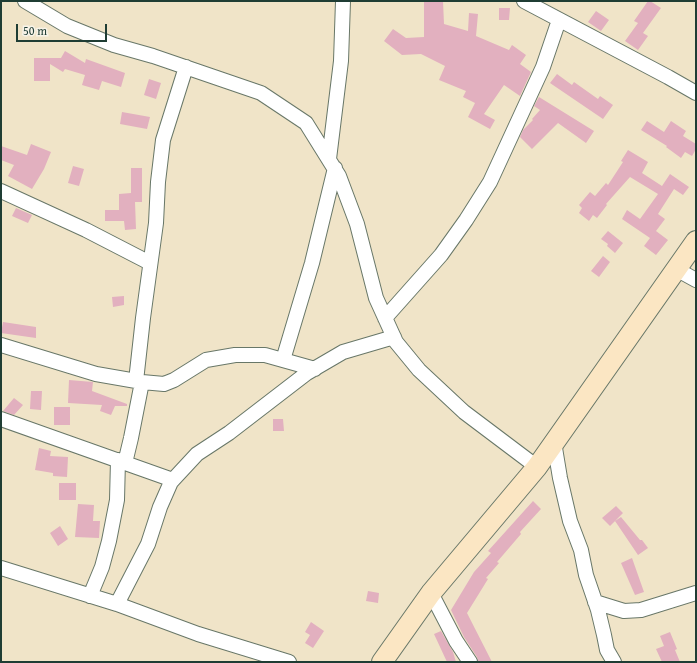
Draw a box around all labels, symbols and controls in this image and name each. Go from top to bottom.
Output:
scale bar [18,16,109,42]
text: 50 m [23,22,47,39]

